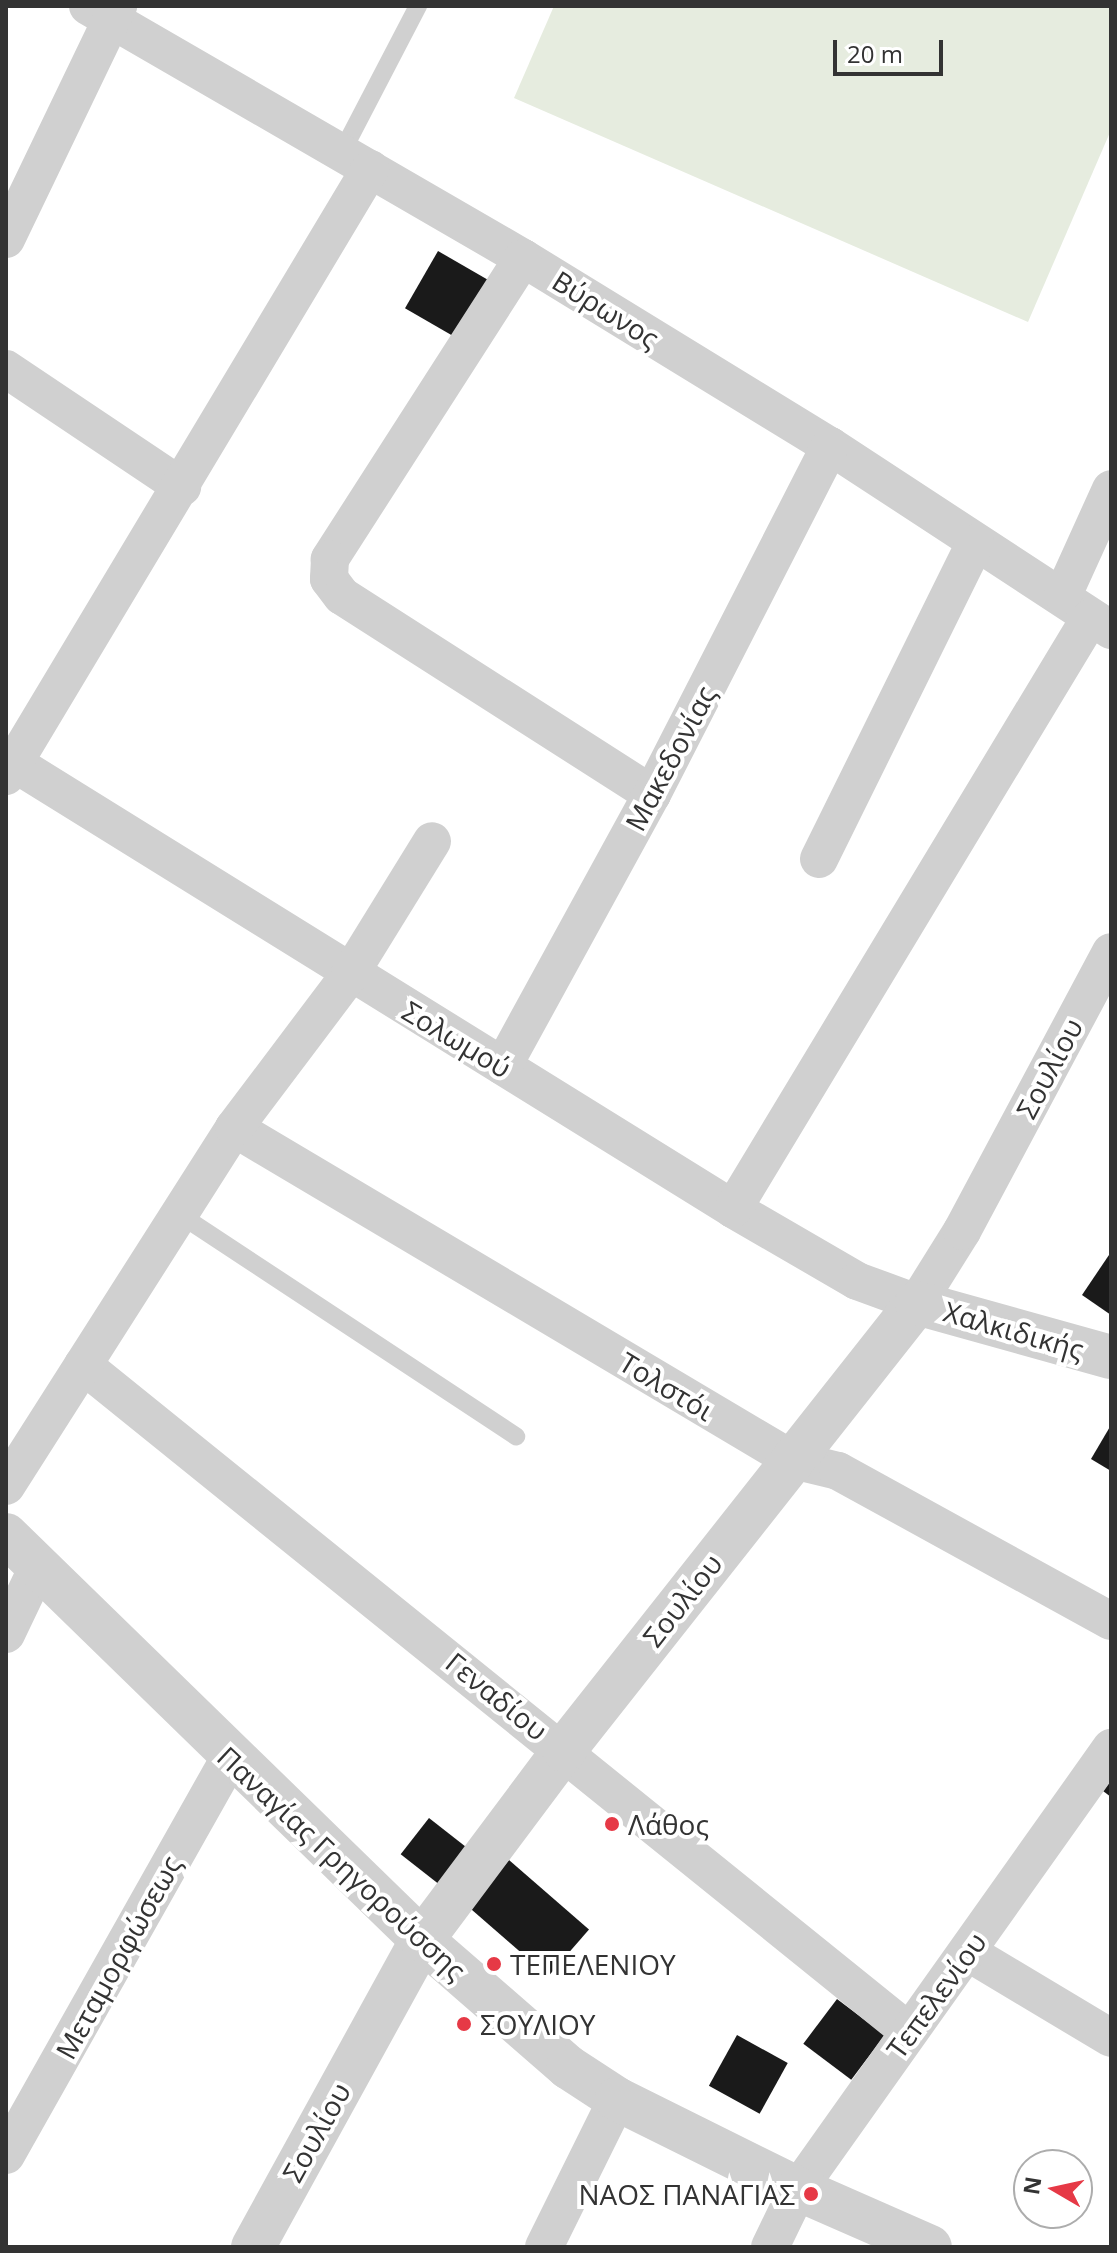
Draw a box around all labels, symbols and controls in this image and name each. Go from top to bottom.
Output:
scale bar [837,24,947,74]
text: 20 m [847,37,903,70]
street label: Βύρωνος [547,263,665,355]
street label: Μακεδονίας [618,680,722,836]
street label: Σολωμού [397,994,517,1084]
street label: Σουλίου [1009,1012,1089,1124]
street label: Χαλκιδικής [940,1294,1088,1366]
street label: Τολστόι [614,1345,720,1427]
street label: Σουλίου [635,1547,729,1653]
street label: Γεναδίου [440,1645,554,1747]
street label: Παναγίας Γρηγορούσσης [211,1739,473,1987]
place label: Λάθος [628,1807,709,1841]
marker: Λάθος [603,1815,621,1833]
street label: Μεταμορφώσεως [48,1849,188,2065]
street label: Τεπελενίου [879,1926,993,2064]
place label: ΤΕΠΕΛΕΝΙΟΥ [510,1947,676,1981]
marker: ΤΕΠΕΛΕΝΙΟΥ [485,1955,503,1973]
place label: ΣΟΥΛΙΟΥ [480,2007,595,2041]
marker: ΣΟΥΛΙΟΥ [455,2015,473,2033]
street label: Σουλίου [275,2077,357,2187]
north arrow [1013,2149,1093,2229]
text: N [1015,2174,1047,2197]
place label: ΝΑΟΣ ΠΑΝΑΓΙΑΣ [578,2177,795,2211]
marker: ΝΑΟΣ ΠΑΝΑΓΙΑΣ [802,2185,820,2203]

